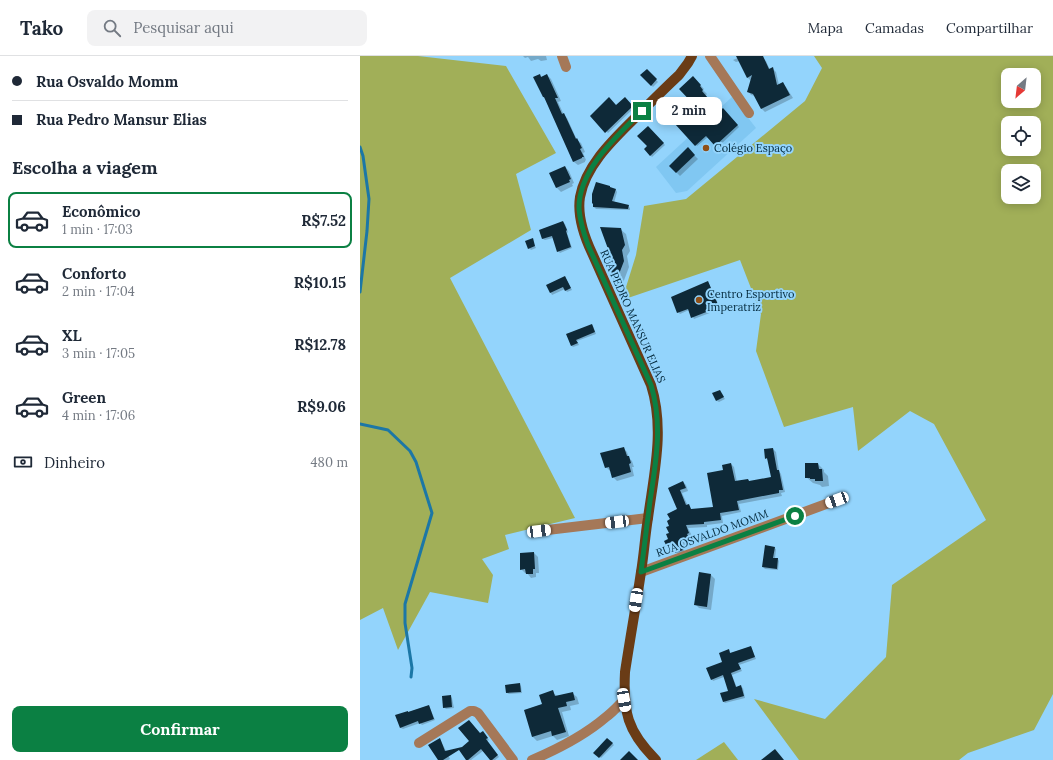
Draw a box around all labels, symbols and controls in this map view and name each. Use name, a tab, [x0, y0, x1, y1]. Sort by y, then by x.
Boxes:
search box	[87, 10, 367, 46]
text: Tako	[20, 16, 63, 40]
icon: search	[101, 17, 123, 39]
text: Pesquisar aqui	[133, 18, 234, 37]
text: Mapa	[807, 19, 843, 37]
text: Camadas	[865, 19, 924, 37]
text: Compartilhar	[946, 19, 1033, 37]
north arrow	[1001, 68, 1041, 108]
map controls	[1001, 68, 1041, 204]
text: Rua Osvaldo Momm	[36, 72, 178, 91]
callout: 2 min	[656, 97, 722, 125]
route end	[633, 102, 651, 120]
text: 2 min	[672, 102, 706, 119]
text: Rua Pedro Mansur Elias	[36, 110, 207, 129]
button: locate	[1001, 116, 1041, 156]
place label: Colégio Espaço	[714, 141, 792, 155]
marker: Colégio Espaço	[701, 143, 711, 153]
text: Escolha a viagem	[12, 156, 158, 179]
button: layers	[1001, 164, 1041, 204]
icon: car	[14, 202, 50, 238]
text: Econômico	[62, 202, 141, 221]
text: R$7.52	[301, 211, 346, 230]
text: 1 min · 17:03	[62, 221, 133, 238]
street label: RUA PEDRO MANSUR ELIAS	[597, 247, 669, 385]
icon: car	[14, 264, 50, 300]
text: Conforto	[62, 264, 126, 283]
text: R$10.15	[294, 273, 346, 292]
text: 2 min · 17:04	[62, 283, 135, 300]
place label: Centro Esportivo Imperatriz	[707, 287, 795, 314]
marker: Centro Esportivo Imperatriz	[694, 295, 704, 305]
icon: car	[14, 326, 50, 362]
text: XL	[62, 326, 82, 345]
text: R$12.78	[294, 335, 346, 354]
text: 3 min · 17:05	[62, 345, 135, 362]
icon: car	[14, 388, 50, 424]
text: Green	[62, 388, 106, 407]
text: R$9.06	[297, 397, 346, 416]
text: 4 min · 17:06	[62, 407, 135, 424]
icon: cash	[12, 451, 34, 473]
text: Dinheiro	[44, 453, 105, 472]
text: 480 m	[311, 454, 348, 471]
car	[824, 490, 850, 510]
street label: RUA OSVALDO MOMM	[654, 506, 770, 560]
route start	[786, 507, 804, 525]
car	[604, 515, 630, 529]
car	[526, 524, 552, 538]
car	[628, 587, 644, 613]
car	[616, 687, 632, 713]
button: Confirmar	[12, 706, 348, 752]

